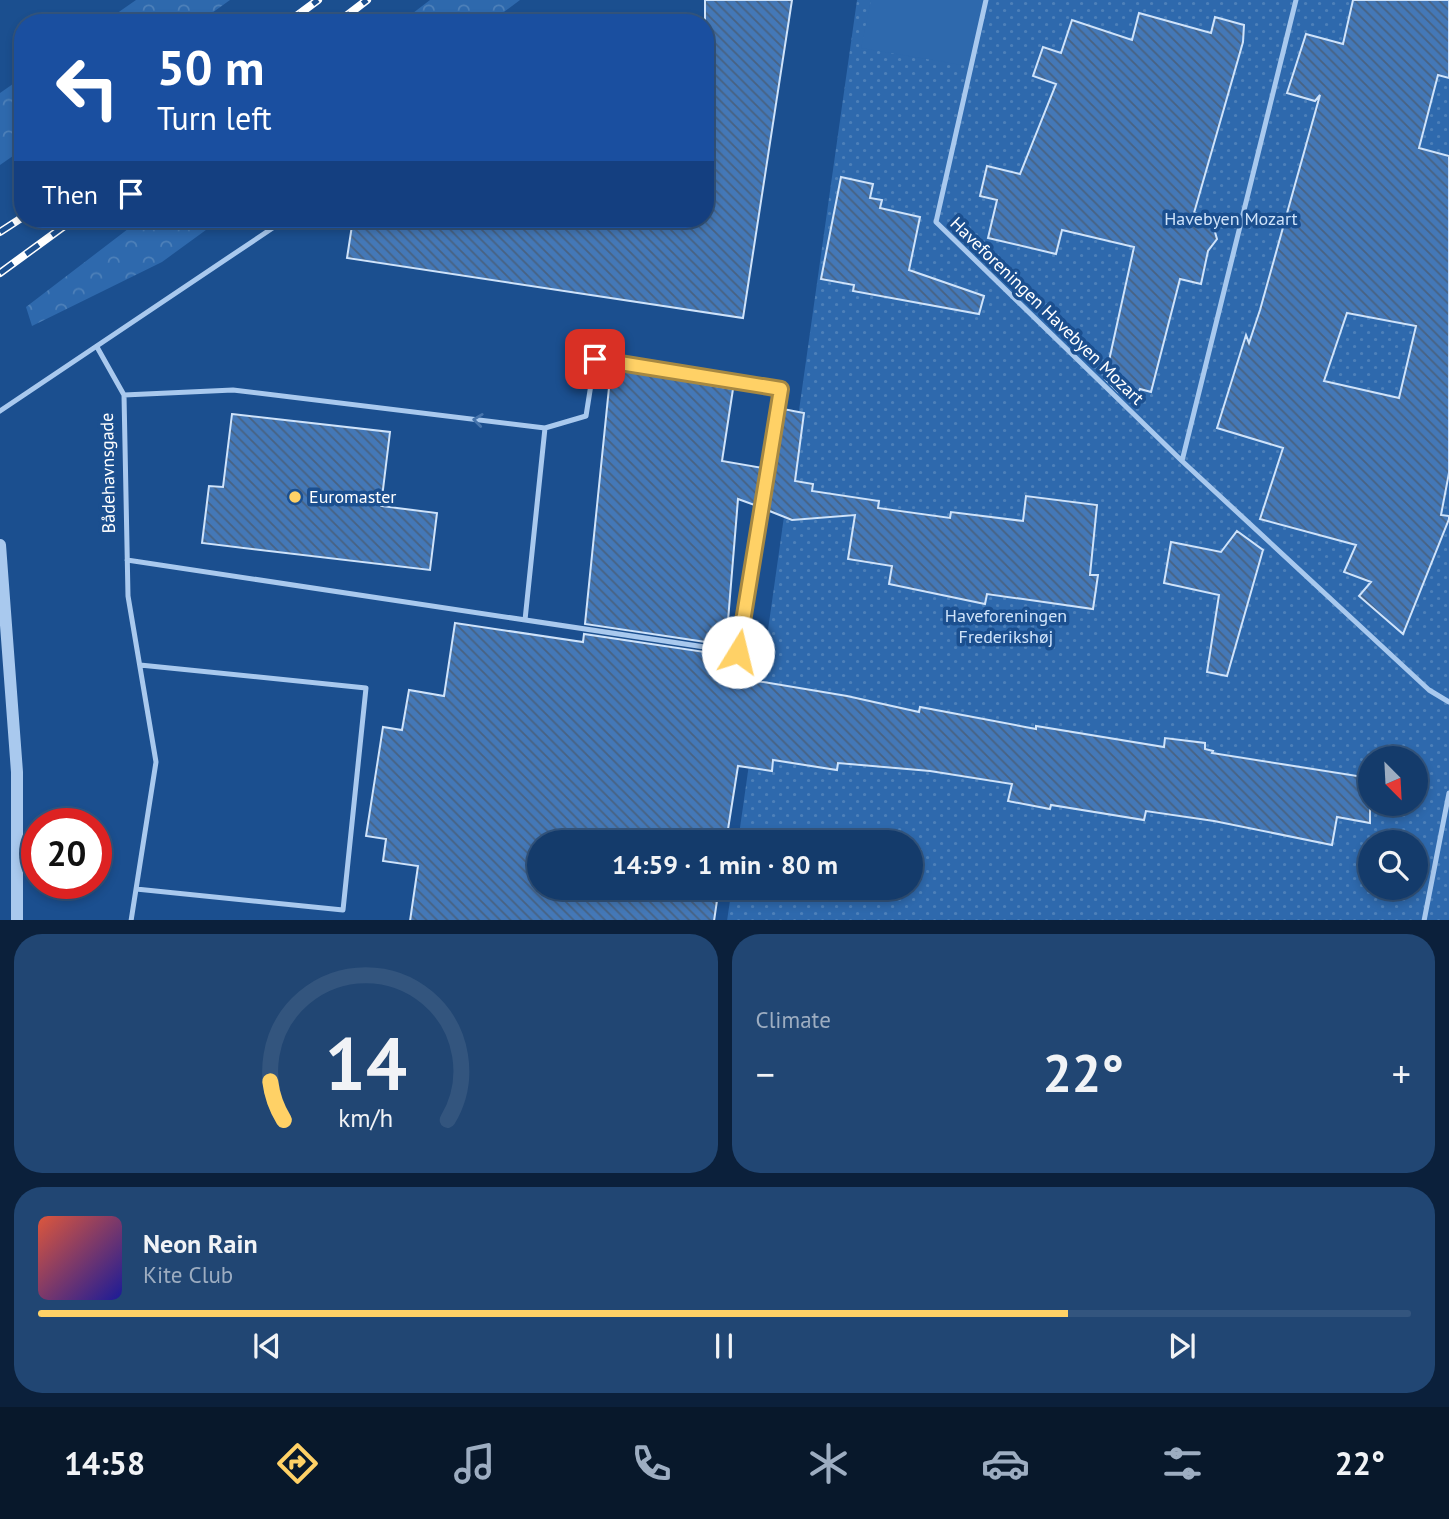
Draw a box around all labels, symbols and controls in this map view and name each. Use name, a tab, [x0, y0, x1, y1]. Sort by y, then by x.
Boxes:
text: 50 m	[157, 35, 264, 99]
icon: left	[42, 42, 133, 133]
text: Turn left	[157, 97, 272, 139]
icon: arrive	[112, 175, 150, 213]
text: Then	[42, 178, 98, 211]
park label: Havebyen Mozart	[1164, 207, 1298, 230]
street label: Haveforeningen Havebyen Mozart	[946, 212, 1149, 409]
pin	[565, 329, 625, 389]
icon: arrive	[576, 340, 614, 378]
one-way arrow	[472, 412, 483, 427]
street label: Bådehavnsgade	[95, 413, 120, 533]
place label: Euromaster	[309, 485, 396, 508]
marker: Euromaster	[287, 489, 303, 505]
park label: Haveforeningen Frederikshøj	[945, 604, 1067, 648]
position arrow	[701, 615, 775, 689]
north arrow	[1358, 746, 1428, 816]
map controls	[1358, 746, 1428, 900]
speed limit sign: 20	[21, 808, 112, 899]
button: search	[1358, 830, 1428, 900]
text: 14:59 · 1 min · 80 m	[612, 848, 838, 881]
text: Climate	[756, 1005, 831, 1034]
text: 14	[324, 1016, 407, 1110]
text: 22°	[1042, 1039, 1124, 1106]
text: −	[756, 1049, 775, 1098]
text: +	[1392, 1049, 1411, 1098]
text: km/h	[338, 1101, 393, 1133]
text: Neon Rain	[143, 1227, 258, 1260]
text: Kite Club	[143, 1260, 233, 1289]
icon: previous	[248, 1327, 286, 1365]
icon: pause	[705, 1327, 743, 1365]
icon: next	[1163, 1327, 1201, 1365]
icon: directions	[273, 1439, 322, 1488]
icon: music	[450, 1439, 499, 1488]
icon: phone	[627, 1439, 676, 1488]
icon: climate	[804, 1439, 853, 1488]
icon: car	[981, 1439, 1030, 1488]
icon: filters	[1158, 1439, 1207, 1488]
text: 14:58	[64, 1442, 145, 1484]
text: 22°	[1335, 1442, 1385, 1484]

